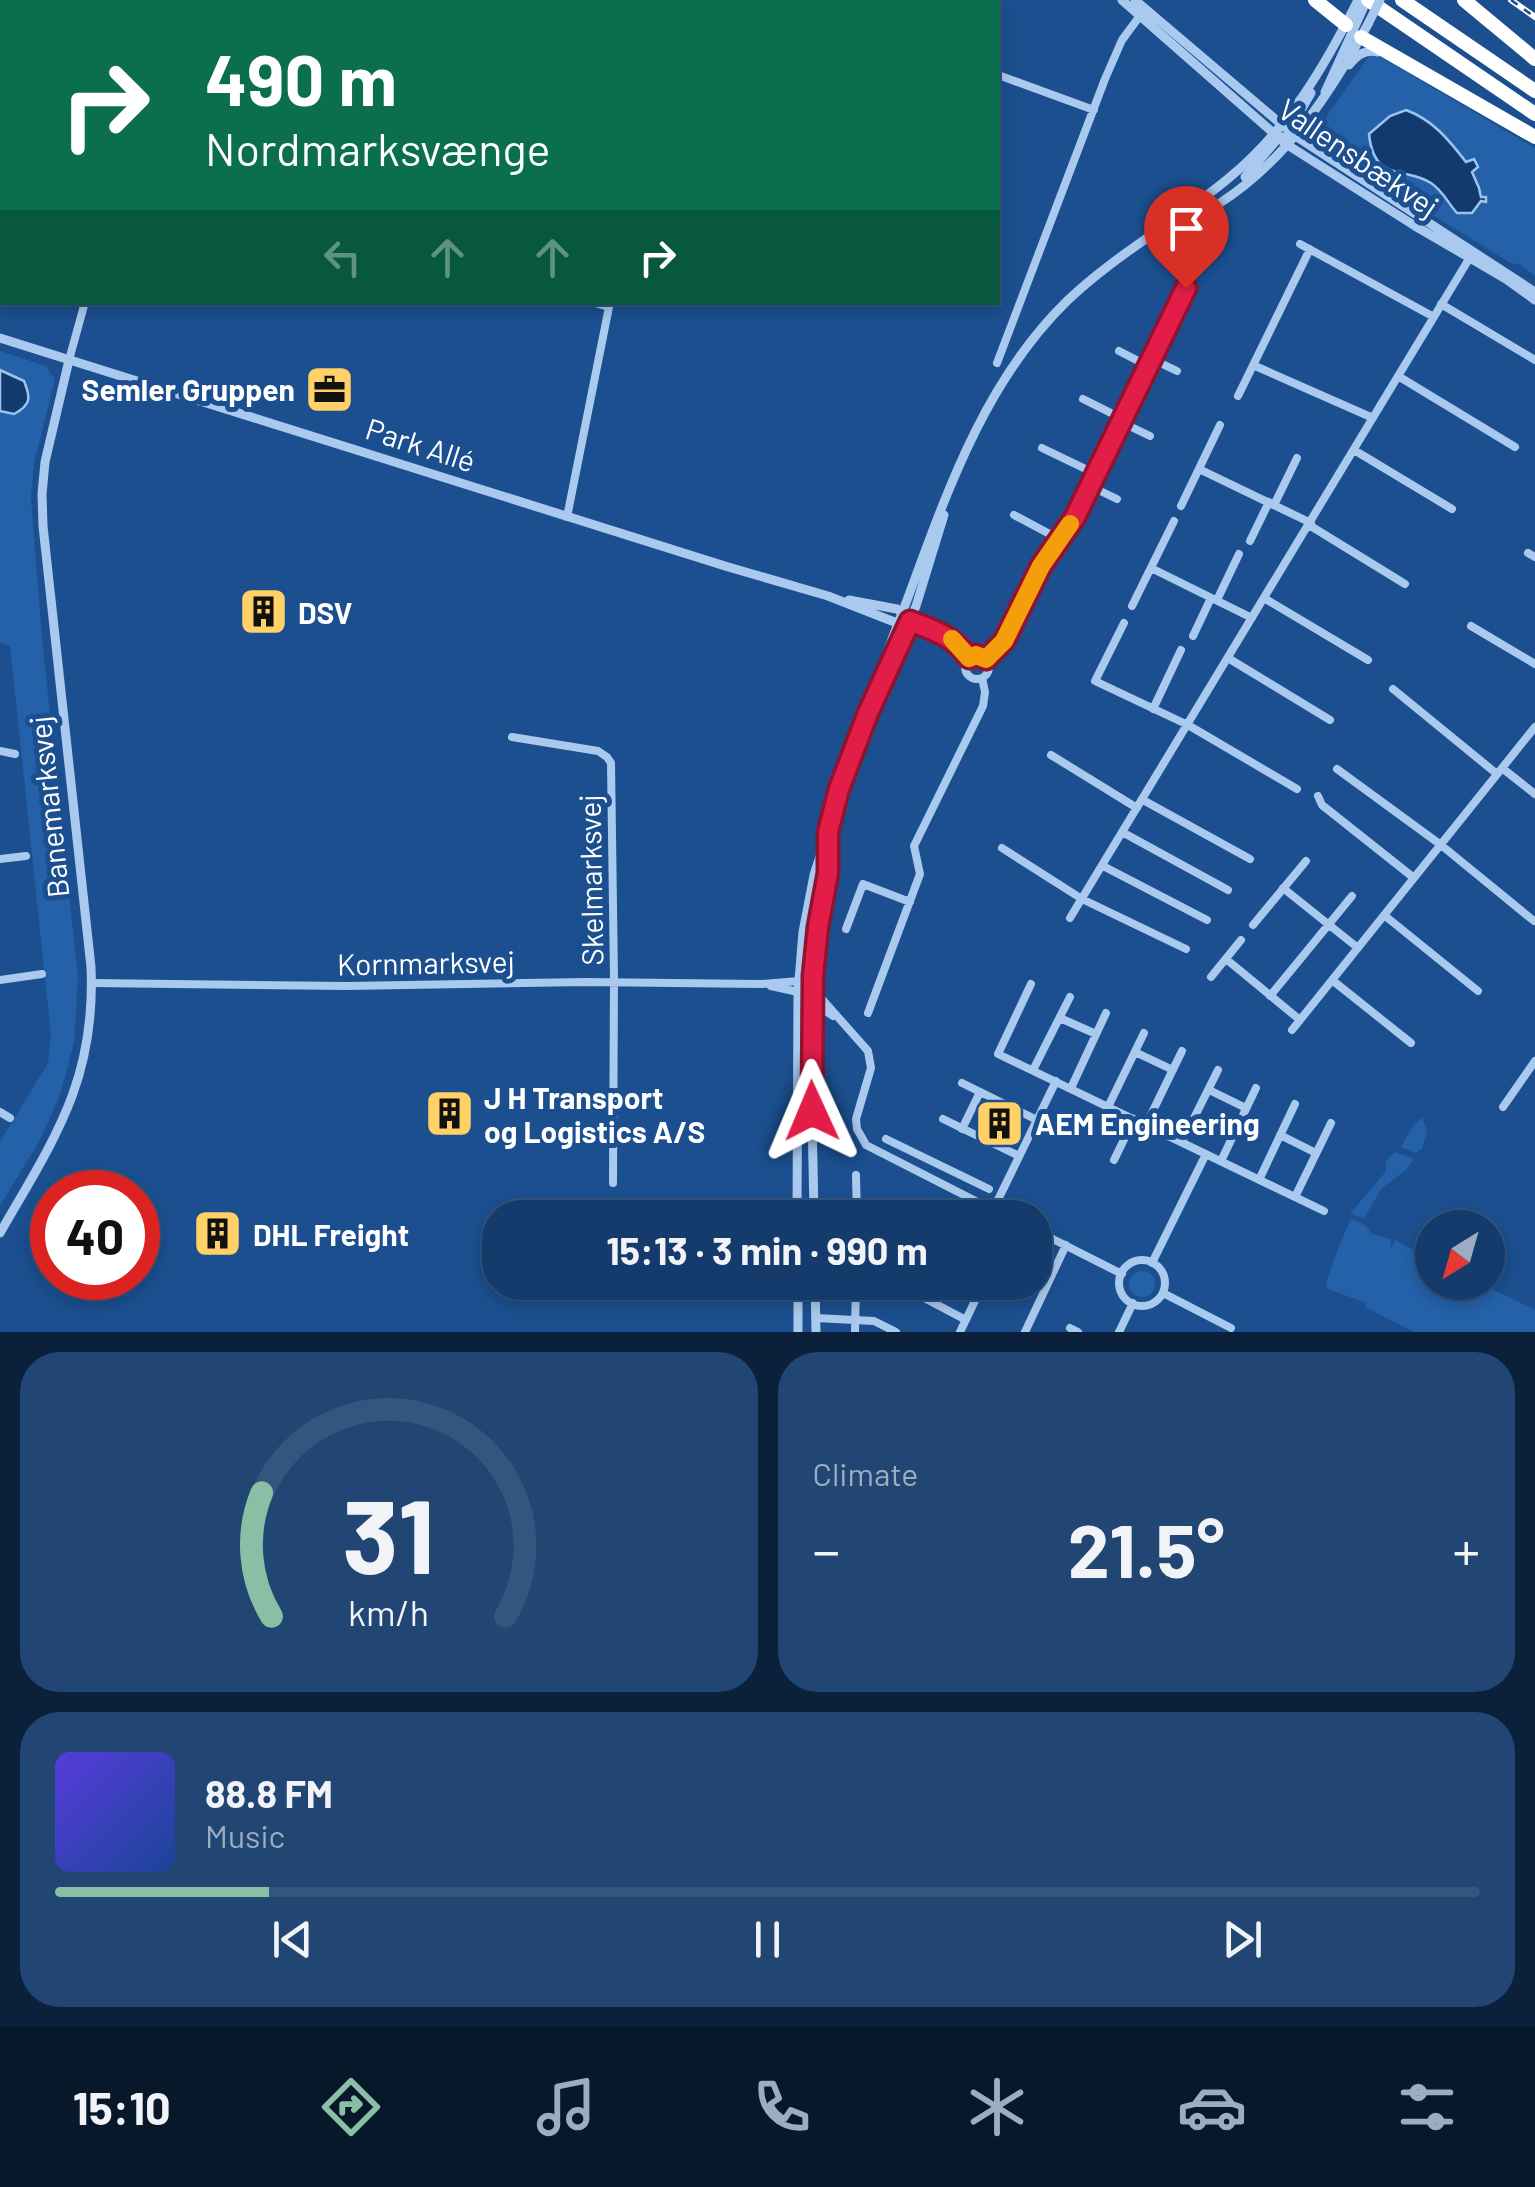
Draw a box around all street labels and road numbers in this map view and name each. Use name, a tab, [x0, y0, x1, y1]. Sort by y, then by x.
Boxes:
street label: Vallensbækvej	[1272, 90, 1446, 224]
street label: Park Allé	[362, 409, 480, 479]
street label: Banemarksvej	[21, 714, 75, 900]
street label: Skelmarksvej	[571, 794, 609, 966]
street label: Kornmarksvej	[337, 942, 515, 982]

